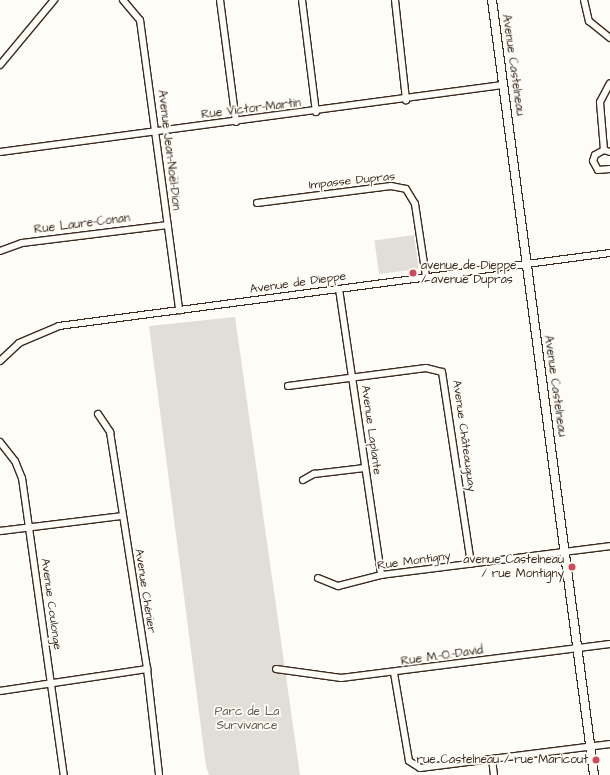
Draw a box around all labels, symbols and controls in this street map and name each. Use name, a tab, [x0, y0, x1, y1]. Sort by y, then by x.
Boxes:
street label: Avenue Castelneau	[499, 13, 527, 117]
street label: Avenue Jean-Noël-Dion	[154, 89, 184, 211]
street label: Rue Victor-Martin	[200, 96, 302, 122]
street label: Impasse Dupras	[308, 169, 396, 193]
street label: Rue Laure-Conan	[33, 211, 131, 237]
place label: avenue de Dieppe / avenue Dupras	[421, 259, 517, 287]
marker: avenue de Dieppe / avenue Dupras	[408, 268, 418, 278]
street label: Avenue de Dieppe	[249, 269, 347, 297]
street label: Avenue Castelneau	[541, 334, 569, 438]
street label: Avenue Châteauguay	[449, 379, 479, 493]
street label: Avenue Laplante	[358, 384, 384, 476]
street label: Avenue Chénier	[131, 548, 159, 634]
street label: Rue Montigny	[376, 549, 452, 573]
place label: avenue Castelneau / rue Montigny	[463, 553, 564, 581]
street label: Avenue Coulonge	[37, 557, 65, 651]
marker: avenue Castelneau / rue Montigny	[567, 562, 577, 572]
street label: Rue M.-O.-David	[400, 643, 484, 669]
park label: Parc de La Survivance	[215, 705, 279, 733]
place label: rue Castelneau / rue Maricout	[417, 753, 588, 767]
marker: rue Castelneau / rue Maricout	[591, 755, 601, 765]

